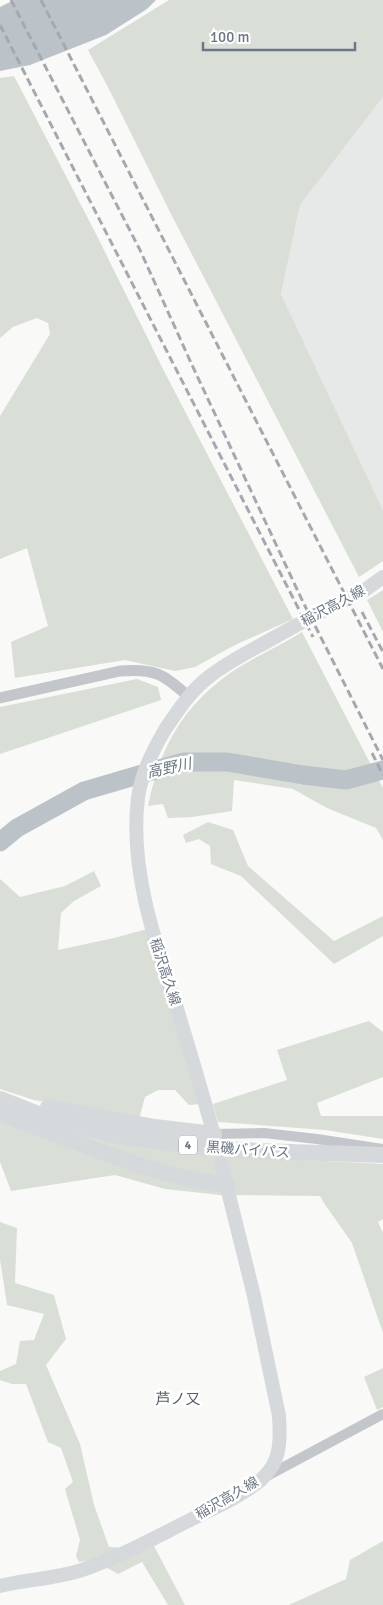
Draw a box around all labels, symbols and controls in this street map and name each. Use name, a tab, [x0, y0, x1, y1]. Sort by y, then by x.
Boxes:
scale bar	[203, 20, 356, 52]
text: 100 m	[210, 28, 250, 46]
street label: 稲沢高久線	[298, 582, 368, 630]
water label: 高野川	[145, 754, 195, 781]
street label: 稲沢高久線	[146, 936, 184, 1008]
road number: 4	[179, 1136, 197, 1154]
street label: 黒磯バイパス	[206, 1139, 290, 1161]
district label: 芦ノ又	[155, 1390, 201, 1408]
street label: 稲沢高久線	[192, 1473, 262, 1523]

